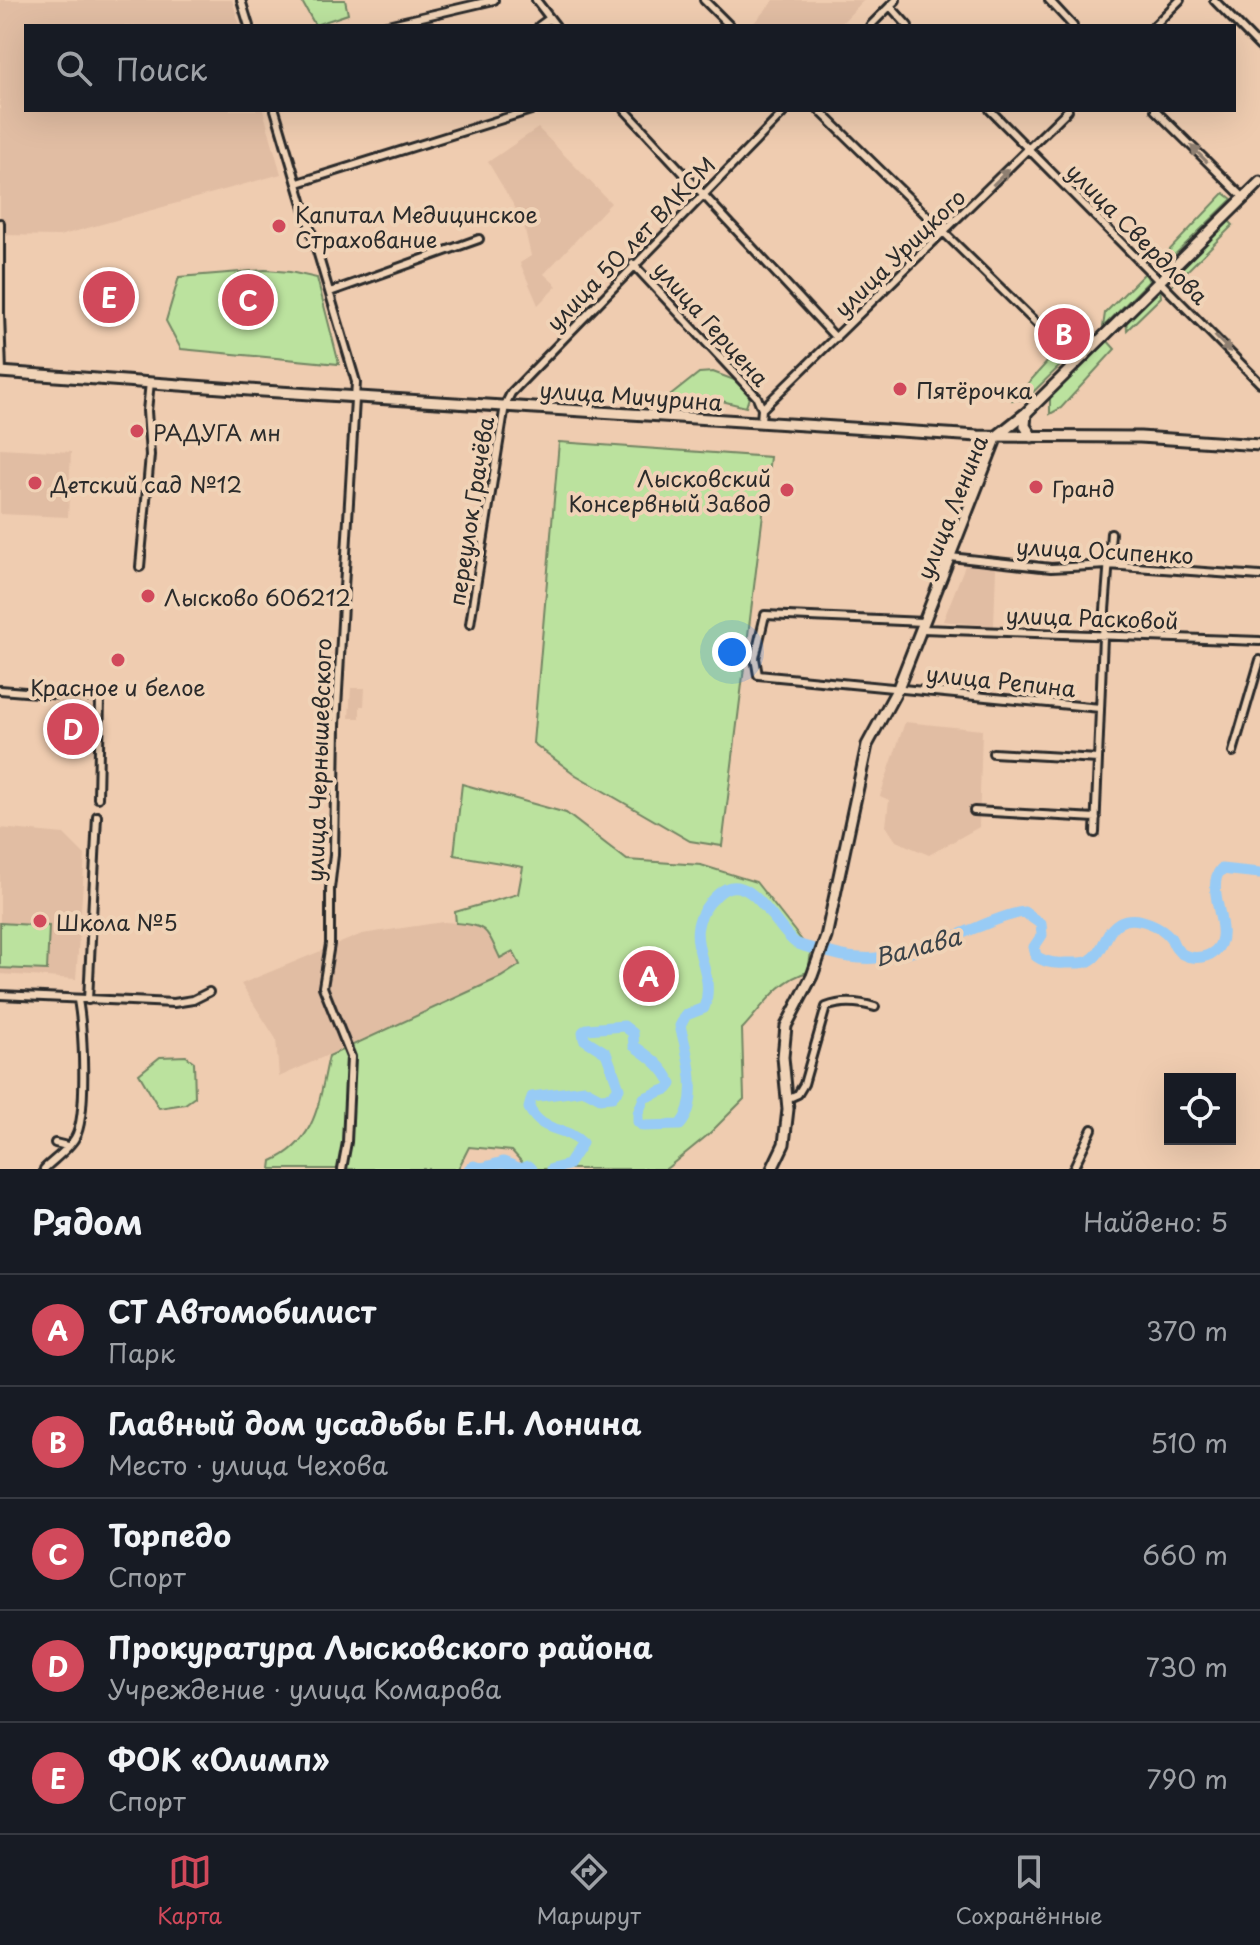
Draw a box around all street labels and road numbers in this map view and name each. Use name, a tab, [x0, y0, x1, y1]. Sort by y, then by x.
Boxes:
street label: улица 50 лет ВЛКСМ	[538, 148, 722, 338]
street label: улица Свердлова	[1060, 155, 1217, 312]
street label: улица Урицкого	[826, 180, 972, 324]
street label: улица Герцена	[647, 253, 778, 393]
street label: улица Мичурина	[538, 372, 724, 418]
street label: переулок Грачёва	[439, 414, 501, 608]
street label: улица Ленина	[907, 430, 995, 584]
street label: улица Осипенко	[1015, 529, 1195, 571]
street label: улица Расковой	[1005, 597, 1179, 637]
street label: улица Чернышевского	[297, 637, 339, 883]
street label: улица Репина	[925, 656, 1078, 704]

